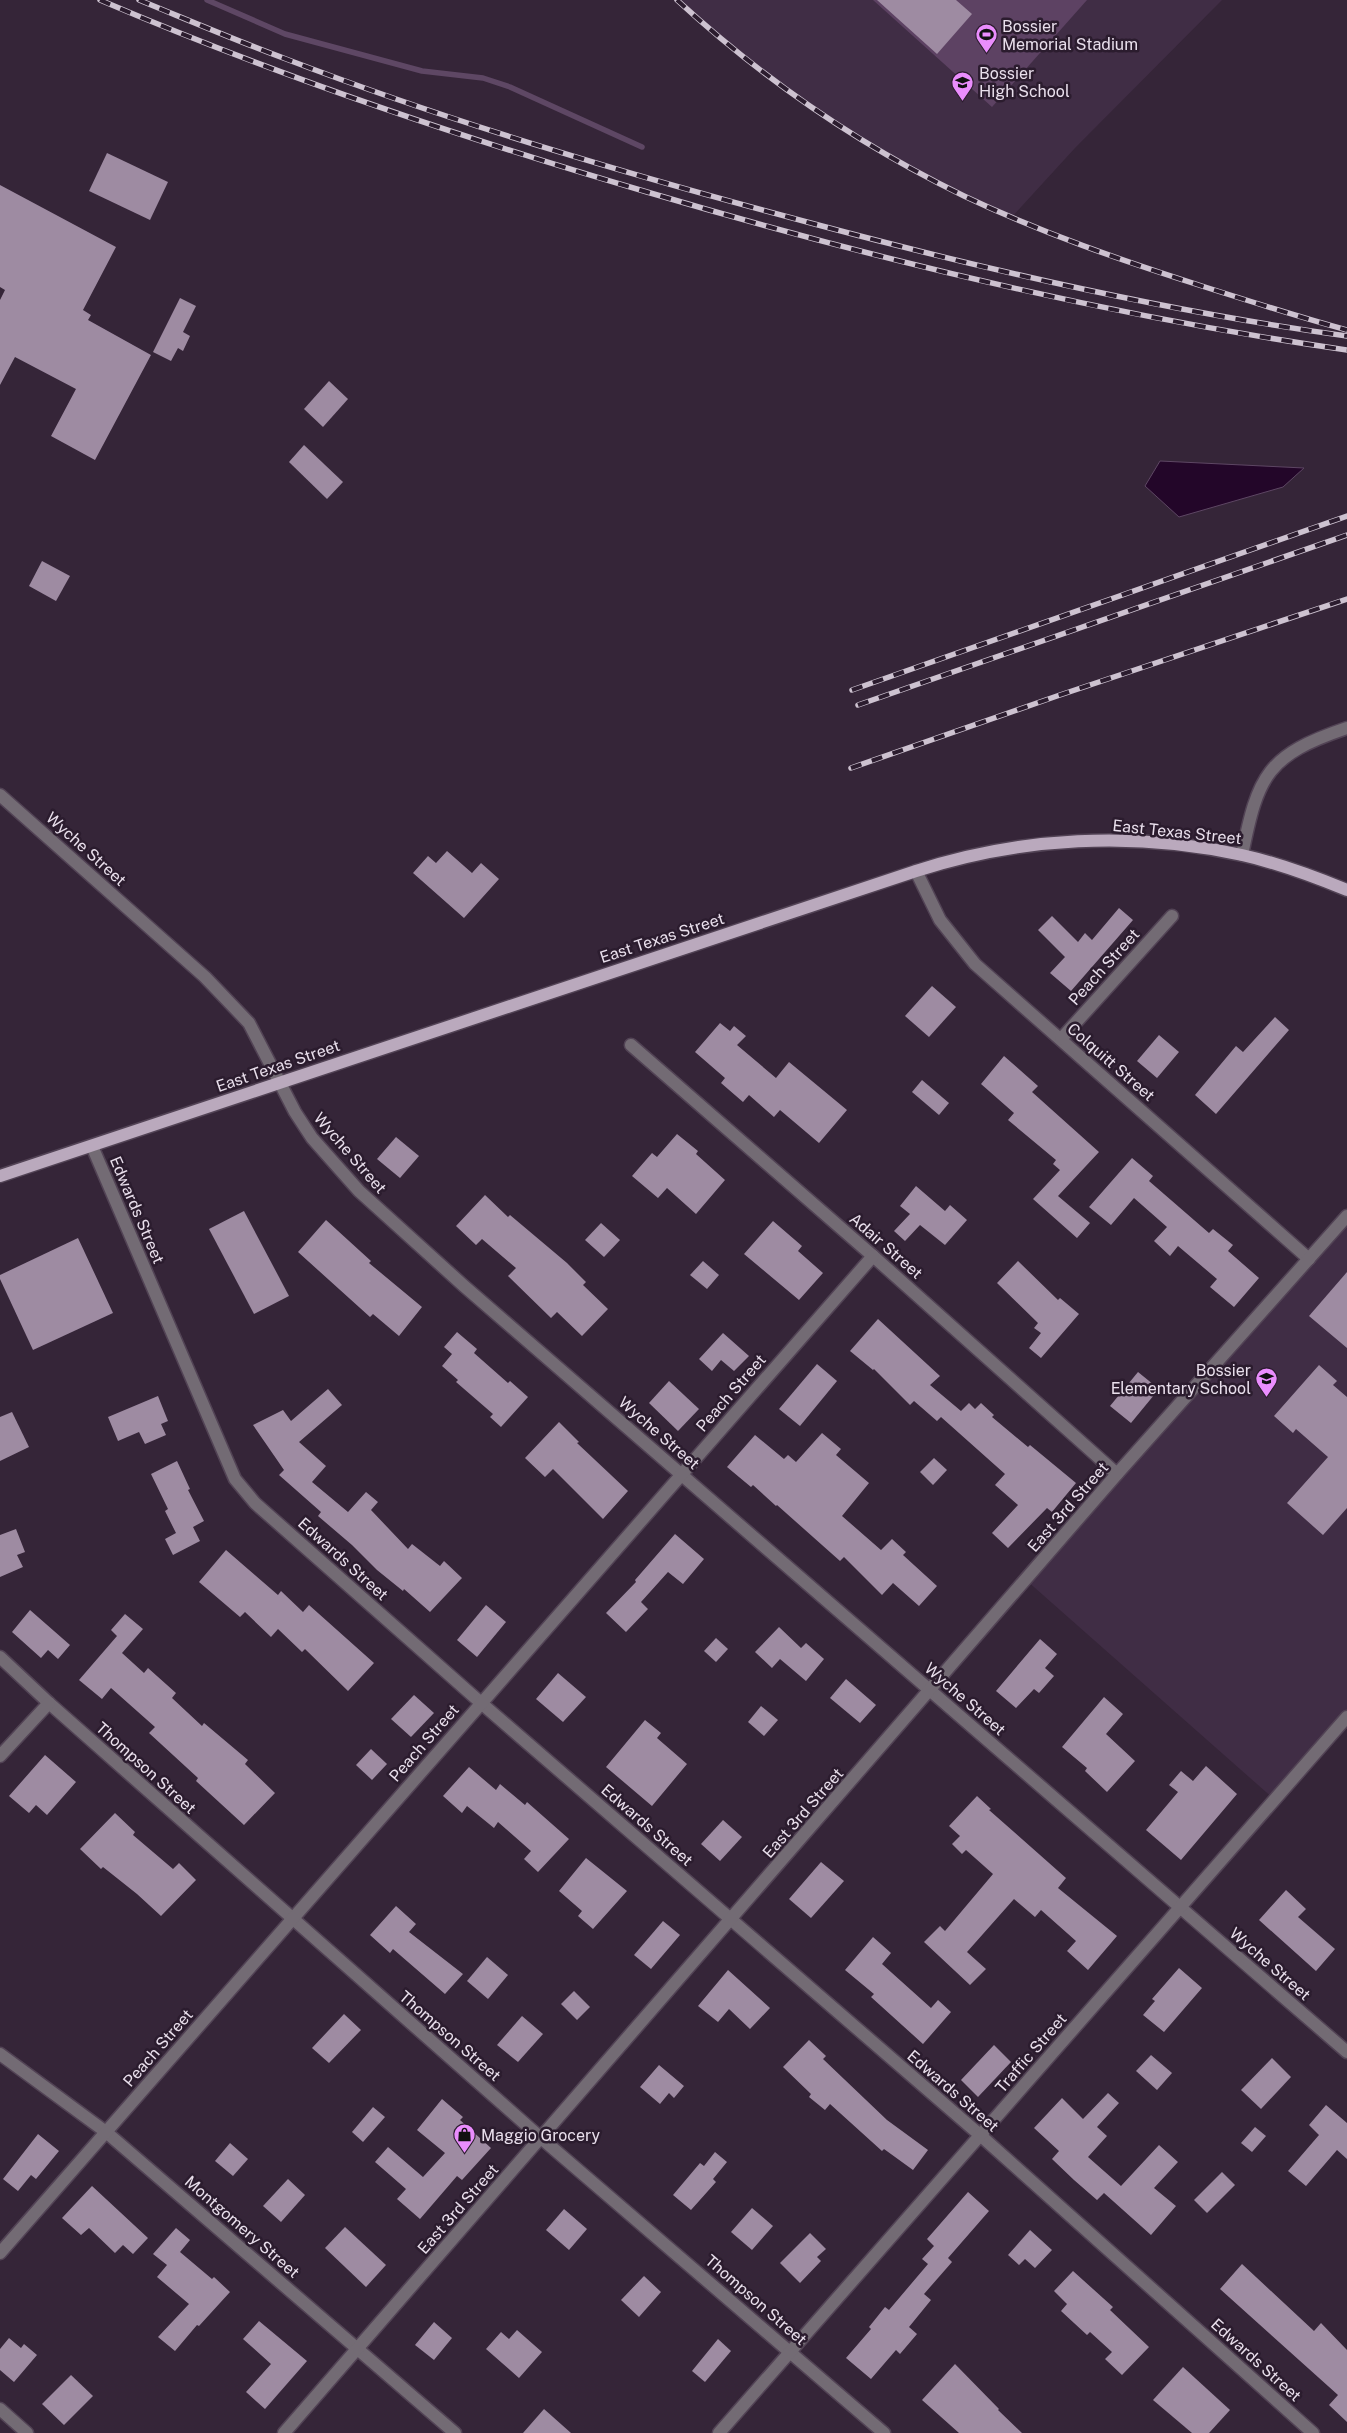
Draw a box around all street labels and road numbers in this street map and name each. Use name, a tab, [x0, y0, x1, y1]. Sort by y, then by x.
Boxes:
street label: Wyche Street	[42, 808, 130, 890]
street label: East Texas Street	[1112, 816, 1242, 848]
street label: East Texas Street	[597, 909, 727, 967]
street label: Peach Street	[1065, 925, 1143, 1009]
street label: Colquitt Street	[1063, 1019, 1159, 1105]
street label: East Texas Street	[214, 1036, 342, 1096]
street label: Wyche Street	[310, 1109, 390, 1197]
street label: Edwards Street	[106, 1153, 168, 1267]
street label: Adair Street	[846, 1209, 926, 1283]
street label: Peach Street	[692, 1350, 770, 1436]
street label: Wyche Street	[615, 1393, 703, 1473]
street label: East 3rd Street	[1024, 1458, 1112, 1556]
street label: Edwards Street	[294, 1514, 392, 1604]
street label: Wyche Street	[921, 1659, 1009, 1739]
street label: Peach Street	[385, 1700, 463, 1786]
street label: Thompson Street	[92, 1718, 200, 1818]
street label: East 3rd Street	[759, 1764, 847, 1862]
street label: Edwards Street	[597, 1780, 697, 1870]
street label: Wyche Street	[1226, 1924, 1314, 2004]
street label: Thompson Street	[395, 1987, 505, 2085]
street label: Peach Street	[119, 2005, 197, 2091]
street label: Traffic Street	[991, 2009, 1071, 2097]
street label: Edwards Street	[903, 2046, 1003, 2136]
street label: East 3rd Street	[414, 2160, 502, 2258]
street label: Montgomery Street	[181, 2172, 303, 2282]
street label: Thompson Street	[701, 2251, 811, 2349]
street label: Edwards Street	[1207, 2315, 1305, 2405]

